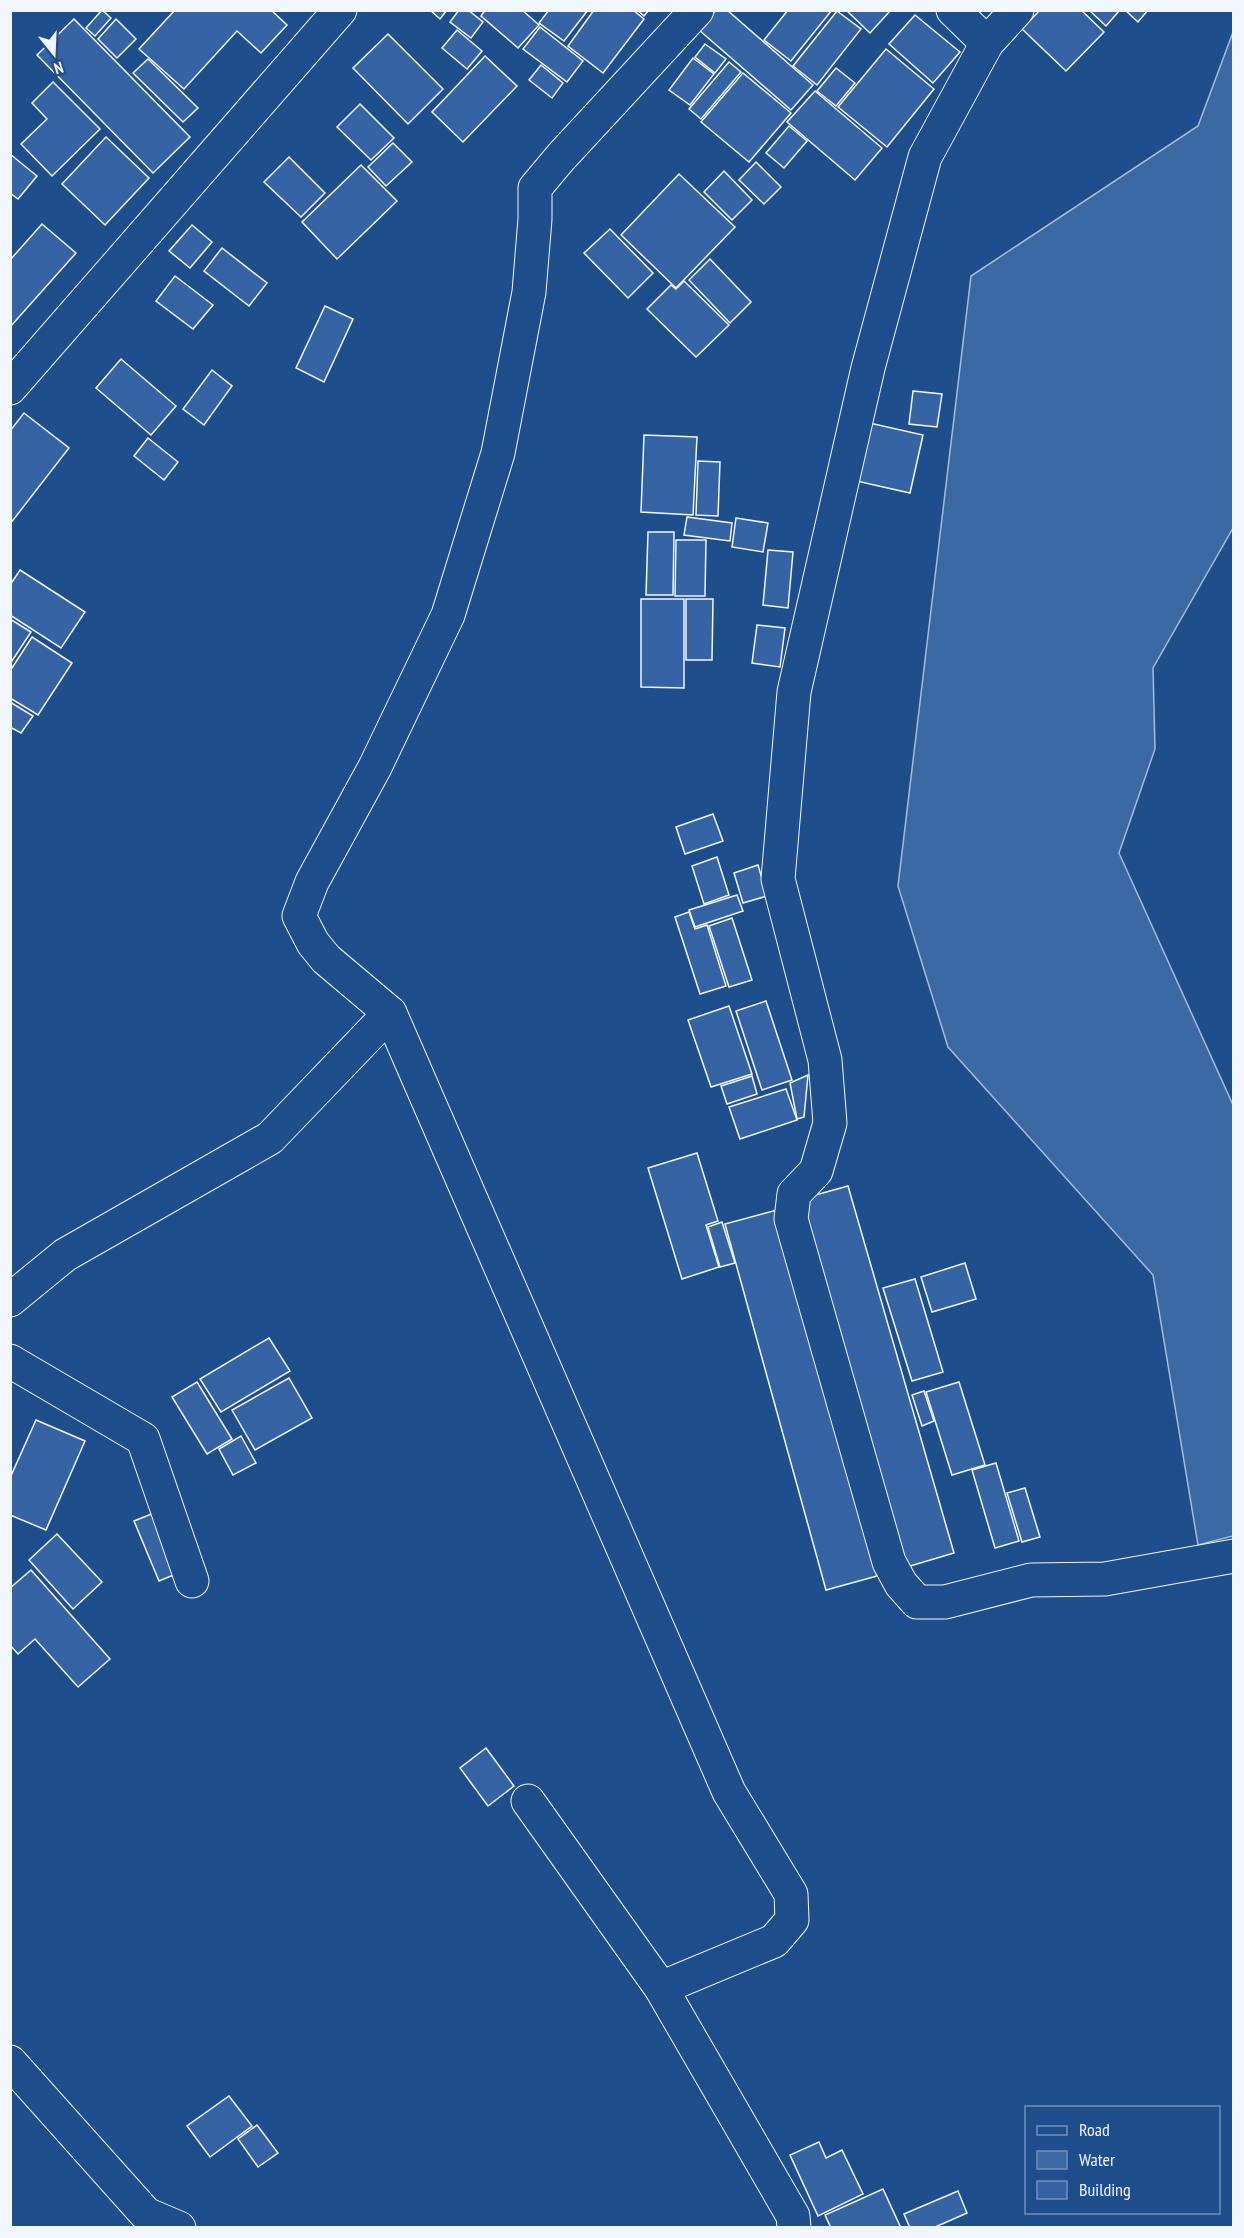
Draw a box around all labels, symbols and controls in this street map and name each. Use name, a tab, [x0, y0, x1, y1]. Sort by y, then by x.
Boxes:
north arrow	[24, 24, 84, 84]
text: N	[51, 57, 66, 79]
legend	[1025, 2106, 1220, 2214]
text: Road	[1079, 2118, 1110, 2141]
text: Water	[1079, 2148, 1115, 2171]
text: Building	[1079, 2178, 1131, 2201]

